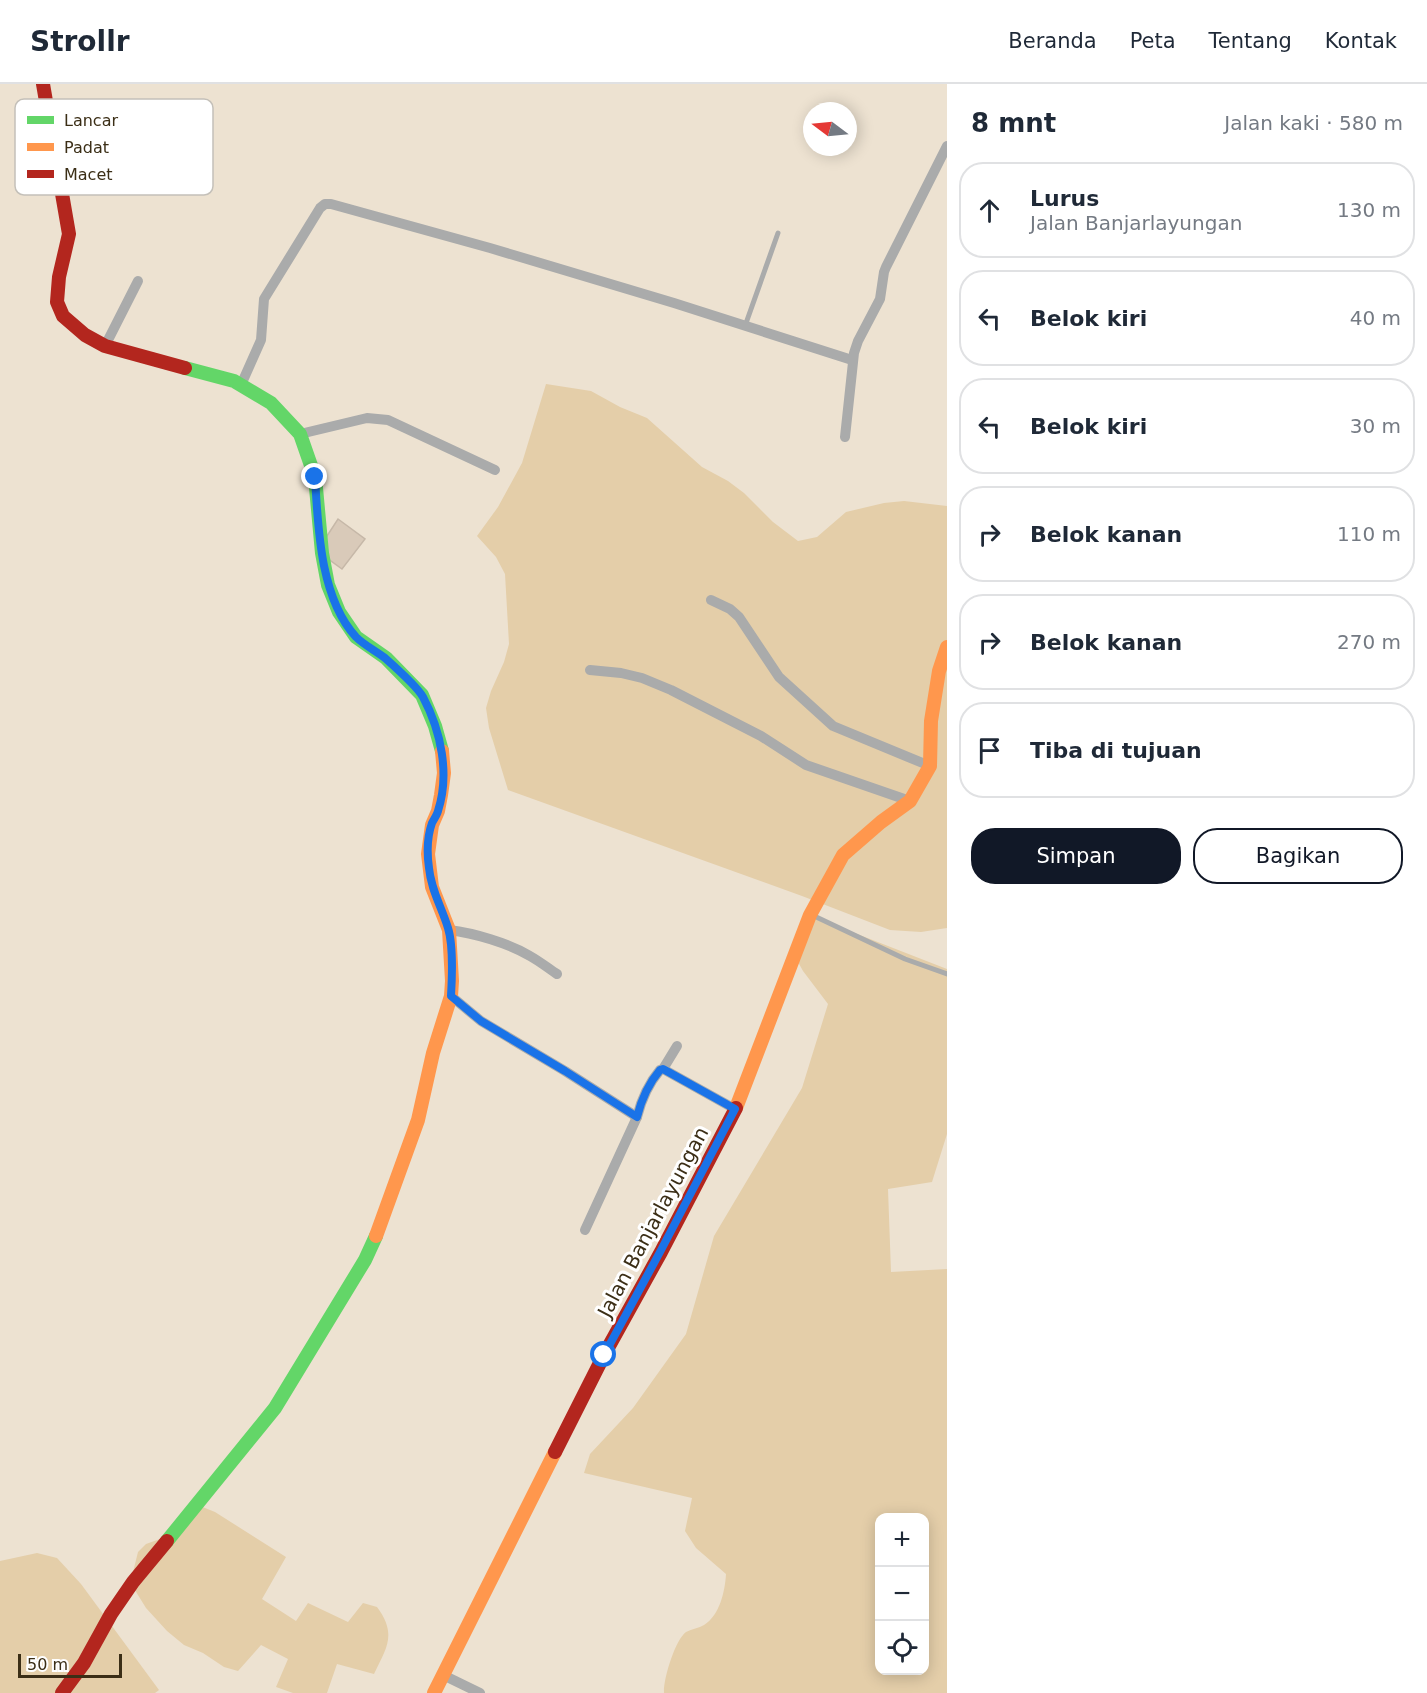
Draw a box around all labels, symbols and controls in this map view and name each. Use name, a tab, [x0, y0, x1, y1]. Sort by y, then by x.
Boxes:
text: Strollr	[30, 25, 130, 58]
text: Beranda	[1008, 29, 1097, 53]
text: Peta	[1130, 29, 1176, 53]
text: Tentang	[1209, 29, 1292, 53]
text: Kontak	[1325, 29, 1397, 53]
legend	[15, 99, 213, 195]
north arrow	[803, 102, 857, 156]
text: 8 mnt	[971, 108, 1056, 138]
text: Lancar	[64, 111, 118, 130]
text: Jalan kaki · 580 m	[1224, 111, 1403, 135]
text: Padat	[64, 138, 109, 157]
text: Macet	[64, 165, 113, 184]
text: Lurus	[1030, 186, 1099, 211]
icon: ahead	[973, 194, 1006, 227]
text: 130 m	[1337, 198, 1401, 222]
text: Jalan Banjarlayungan	[1030, 211, 1242, 235]
icon: left	[973, 302, 1006, 335]
text: Belok kiri	[1030, 306, 1147, 331]
text: 40 m	[1350, 306, 1401, 330]
icon: left	[973, 410, 1006, 443]
text: Belok kiri	[1030, 414, 1147, 439]
text: 30 m	[1350, 414, 1401, 438]
route end	[301, 463, 327, 489]
icon: right	[973, 518, 1006, 551]
text: Belok kanan	[1030, 522, 1182, 547]
text: 110 m	[1337, 522, 1401, 546]
icon: right	[973, 626, 1006, 659]
text: Belok kanan	[1030, 630, 1182, 655]
text: 270 m	[1337, 630, 1401, 654]
icon: arrive	[973, 734, 1006, 767]
text: Tiba di tujuan	[1030, 738, 1202, 763]
button: Simpan	[971, 828, 1181, 884]
button: Bagikan	[1193, 828, 1403, 884]
street label: Jalan Banjarlayungan	[592, 1123, 713, 1323]
route start	[590, 1341, 616, 1367]
map controls	[875, 1513, 929, 1675]
button: +	[875, 1513, 929, 1567]
button: −	[875, 1567, 929, 1621]
button: locate	[875, 1621, 929, 1675]
scale bar	[18, 1651, 122, 1678]
text: 50 m	[27, 1655, 68, 1674]

